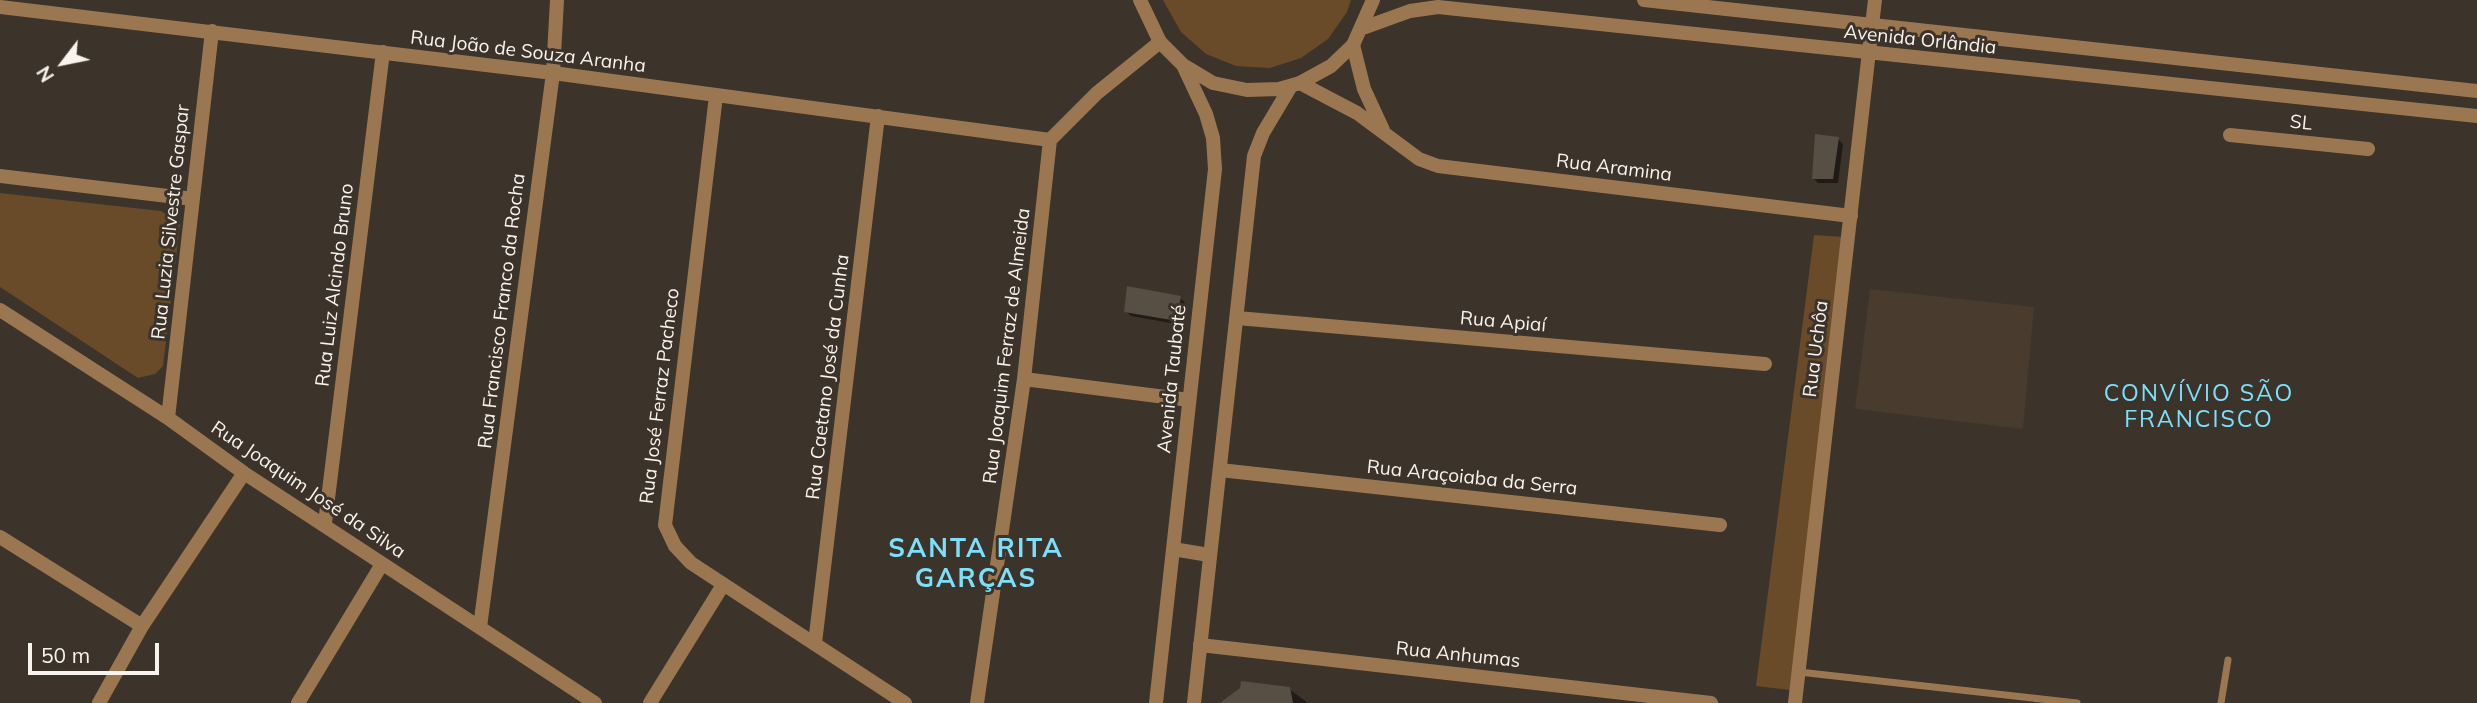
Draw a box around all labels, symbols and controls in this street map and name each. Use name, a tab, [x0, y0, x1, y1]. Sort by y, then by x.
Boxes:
street label: Avenida Orlândia	[1843, 21, 1997, 59]
street label: Rua João de Souza Aranha	[409, 26, 647, 78]
north arrow	[28, 28, 98, 98]
text: N	[31, 62, 59, 87]
street label: Rua Luzia Silvestre Gaspar	[147, 103, 195, 341]
street label: SL	[2289, 111, 2313, 135]
street label: Rua Aramina	[1555, 150, 1673, 186]
street label: Rua Francisco Franco da Rocha	[474, 172, 530, 450]
street label: Rua Luiz Alcindo Bruno	[311, 182, 359, 388]
street label: Rua Joaquim Ferraz de Almeida	[979, 207, 1035, 485]
street label: Rua Caetano José da Cunha	[802, 253, 854, 501]
street label: Rua José Ferraz Pacheco	[635, 287, 685, 505]
street label: Rua Uchôa	[1799, 299, 1833, 399]
street label: Avenida Taubaté	[1153, 304, 1191, 454]
street label: Rua Apiaí	[1459, 307, 1547, 337]
district label: CONVÍVIO SÃO FRANCISCO	[2105, 380, 2293, 434]
street label: Rua Joaquim José da Silva	[207, 416, 409, 564]
street label: Rua Araçoiaba da Serra	[1366, 456, 1578, 500]
district label: SANTA RITA GARÇAS	[889, 533, 1063, 594]
scale bar	[32, 630, 163, 674]
street label: Rua Anhumas	[1395, 637, 1521, 673]
text: 50 m	[41, 642, 90, 668]

